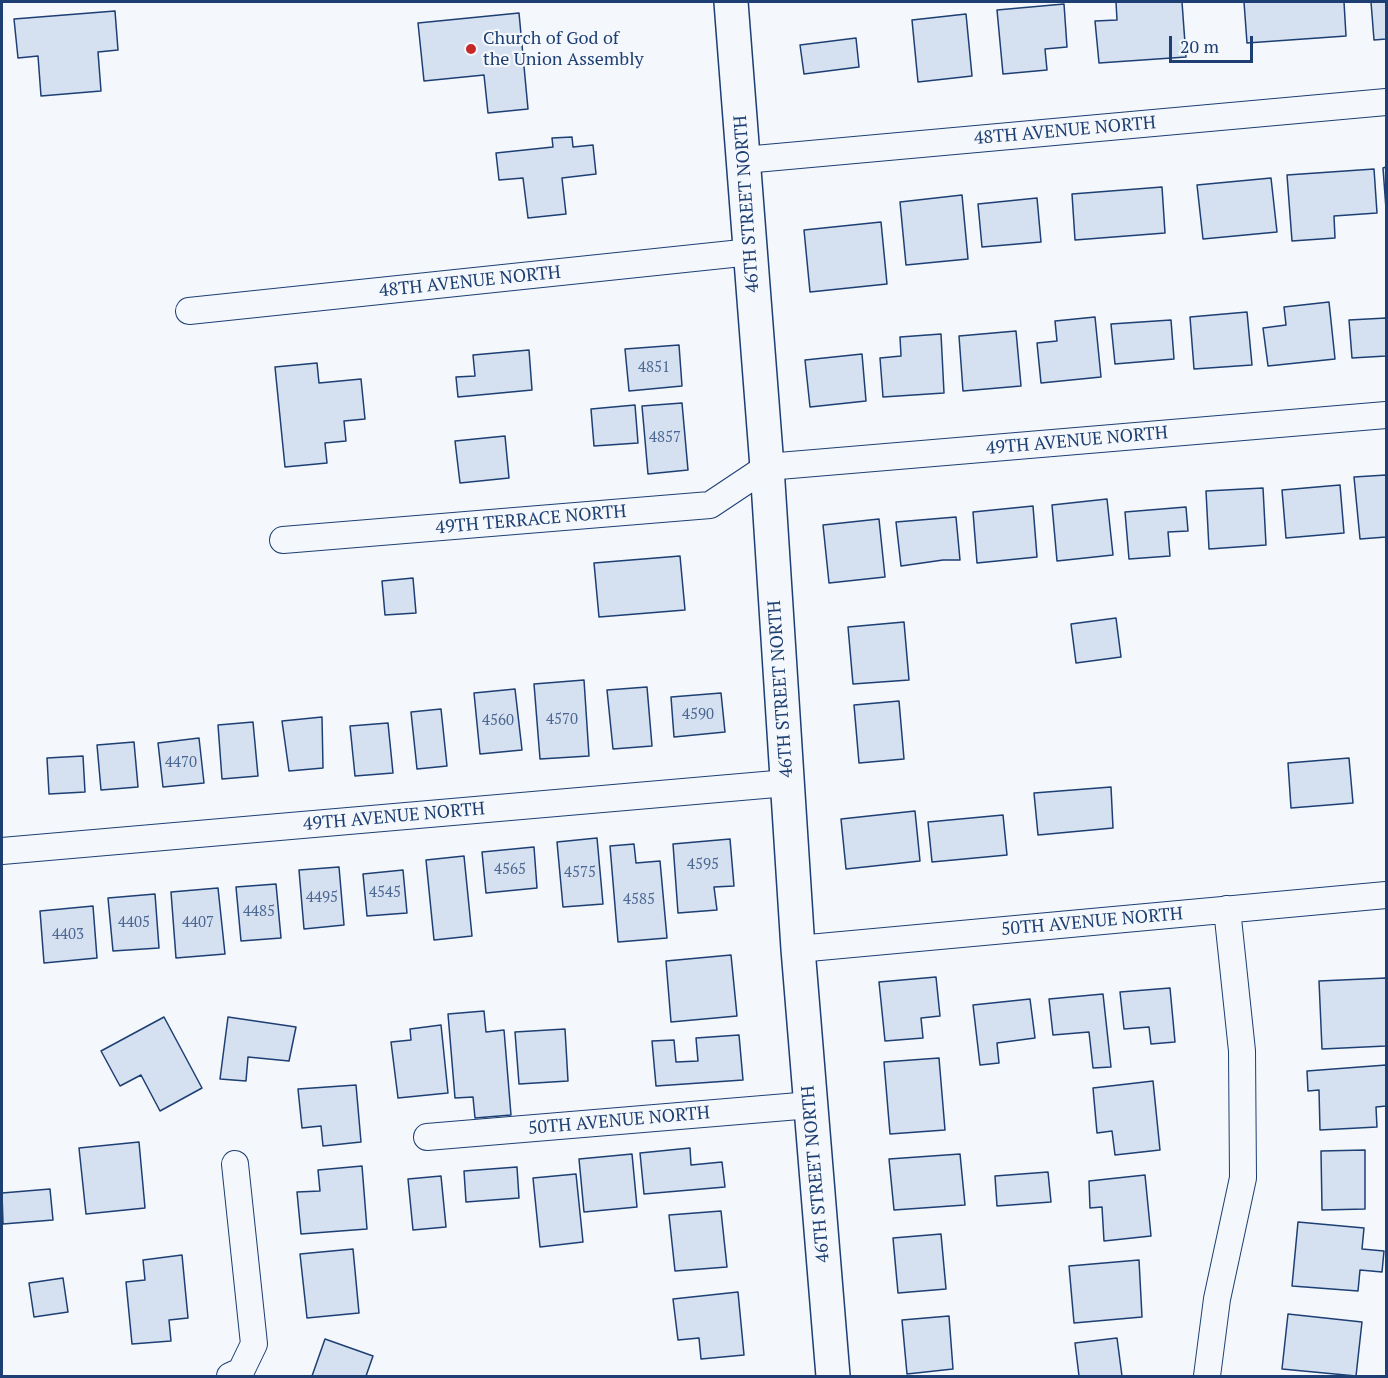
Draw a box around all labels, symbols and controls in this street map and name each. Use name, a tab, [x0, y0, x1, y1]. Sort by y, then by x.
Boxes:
scale bar	[1172, 24, 1256, 62]
place label: Church of God of the Union Assembly	[483, 28, 644, 70]
text: 20 m	[1180, 34, 1219, 58]
marker: Church of God of the Union Assembly	[464, 42, 478, 56]
street label: 48TH AVENUE NORTH	[973, 112, 1157, 150]
street label: 46TH STREET NORTH	[730, 115, 764, 293]
street label: 48TH AVENUE NORTH	[378, 262, 562, 302]
house number: 4851	[638, 359, 670, 377]
street label: 49TH AVENUE NORTH	[985, 422, 1169, 460]
house number: 4857	[649, 429, 681, 447]
street label: 49TH TERRACE NORTH	[435, 501, 627, 539]
street label: 46TH STREET NORTH	[764, 600, 798, 778]
house number: 4590	[682, 706, 714, 724]
house number: 4570	[546, 711, 578, 729]
house number: 4560	[482, 712, 514, 730]
house number: 4470	[165, 754, 197, 772]
street label: 49TH AVENUE NORTH	[302, 798, 486, 836]
house number: 4595	[687, 856, 719, 874]
house number: 4565	[494, 861, 526, 879]
house number: 4575	[564, 864, 596, 882]
house number: 4545	[369, 884, 401, 902]
house number: 4495	[306, 889, 338, 907]
house number: 4585	[623, 891, 655, 909]
house number: 4485	[243, 903, 275, 921]
street label: 50TH AVENUE NORTH	[1000, 903, 1184, 941]
house number: 4405	[118, 914, 150, 932]
house number: 4407	[182, 914, 214, 932]
house number: 4403	[52, 926, 84, 944]
street label: 46TH STREET NORTH	[797, 1084, 835, 1264]
street label: 50TH AVENUE NORTH	[527, 1102, 711, 1140]

